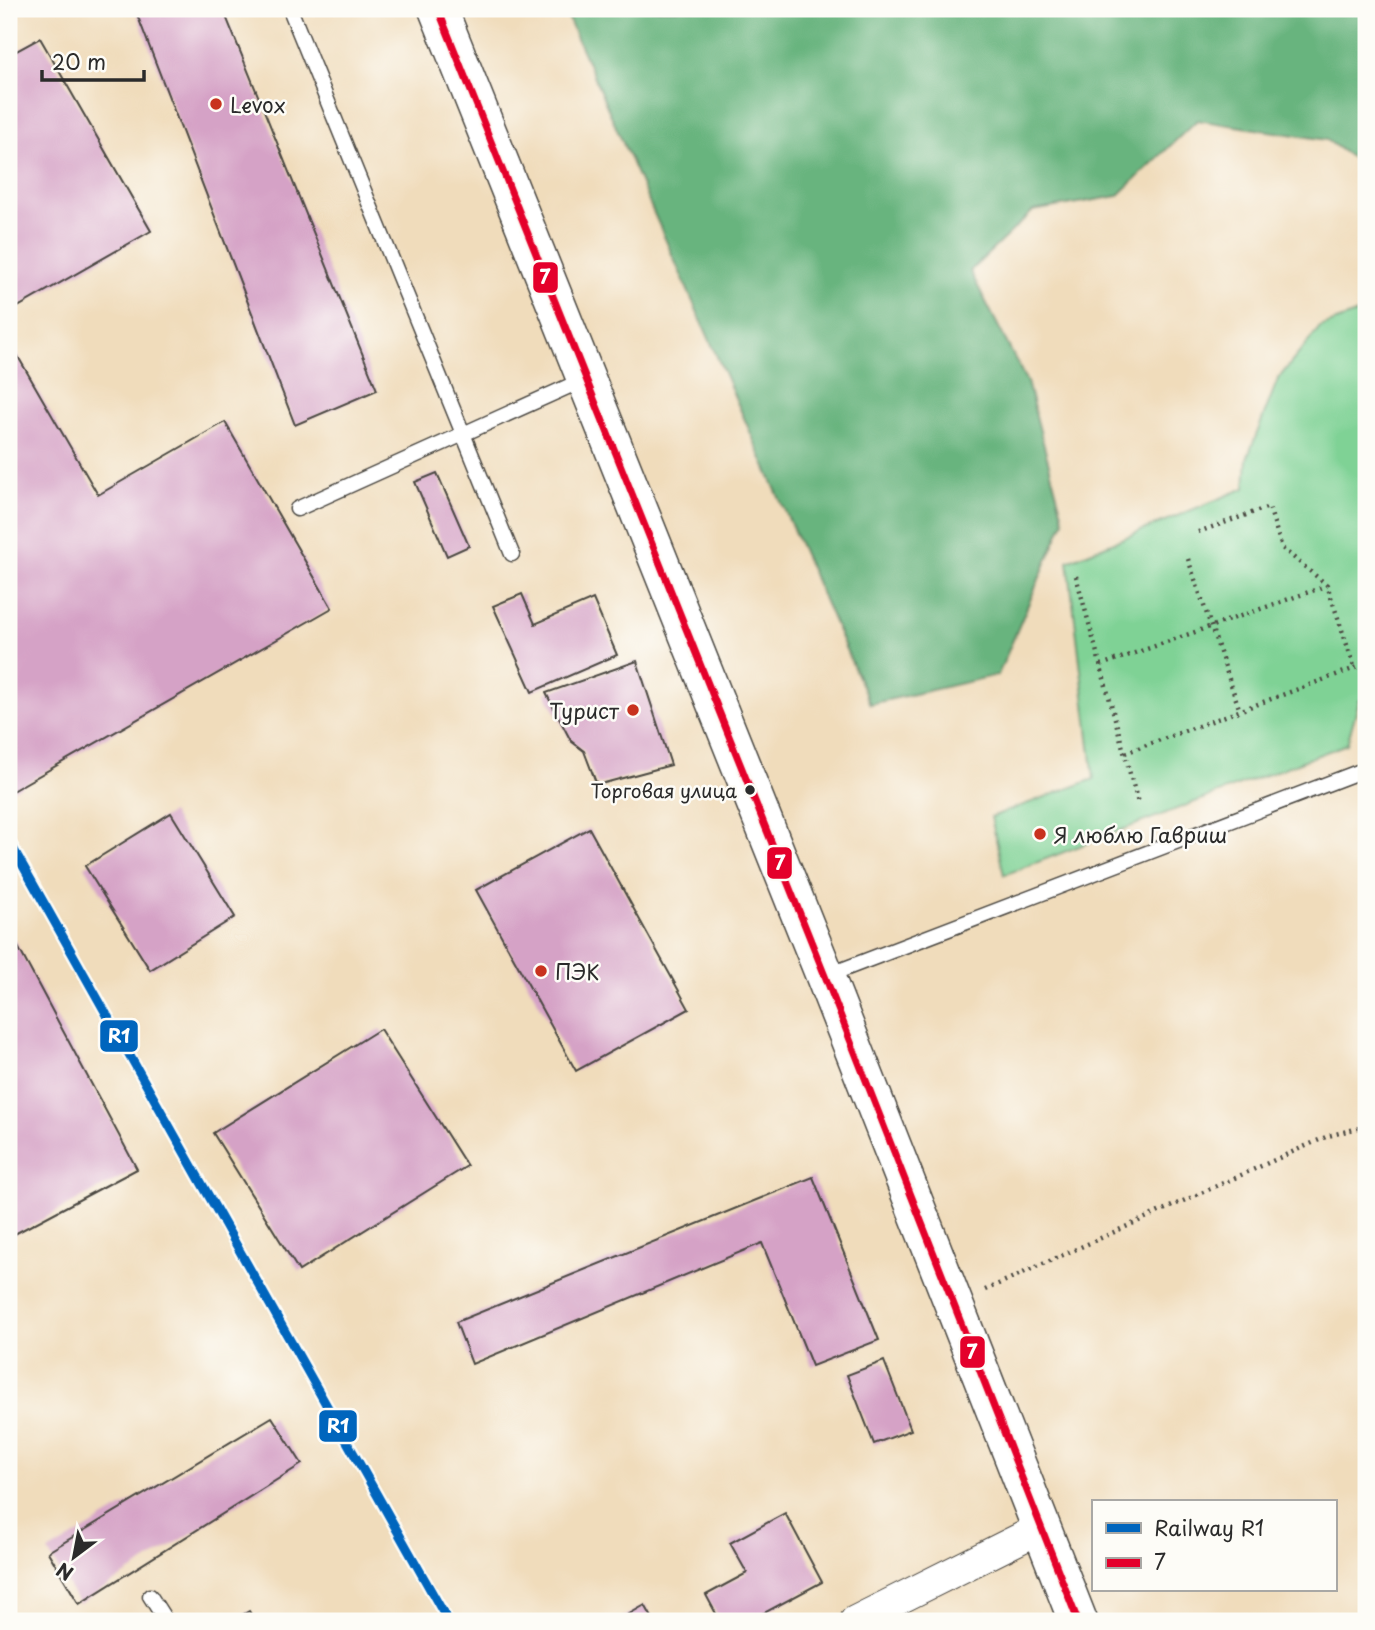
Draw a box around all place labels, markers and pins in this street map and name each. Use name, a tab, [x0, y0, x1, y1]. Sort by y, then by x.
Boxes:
place label: Levox	[230, 88, 286, 120]
marker: Levox	[208, 96, 224, 112]
place label: Турист	[549, 694, 620, 726]
marker: Турист	[625, 702, 641, 718]
place label: Торговая улица	[590, 776, 737, 804]
marker: Торговая улица	[743, 783, 757, 797]
place label: Я люблю Гавриш	[1054, 818, 1227, 850]
marker: Я люблю Гавриш	[1032, 826, 1048, 842]
place label: ПЭК	[555, 955, 599, 987]
marker: ПЭК	[533, 963, 549, 979]

